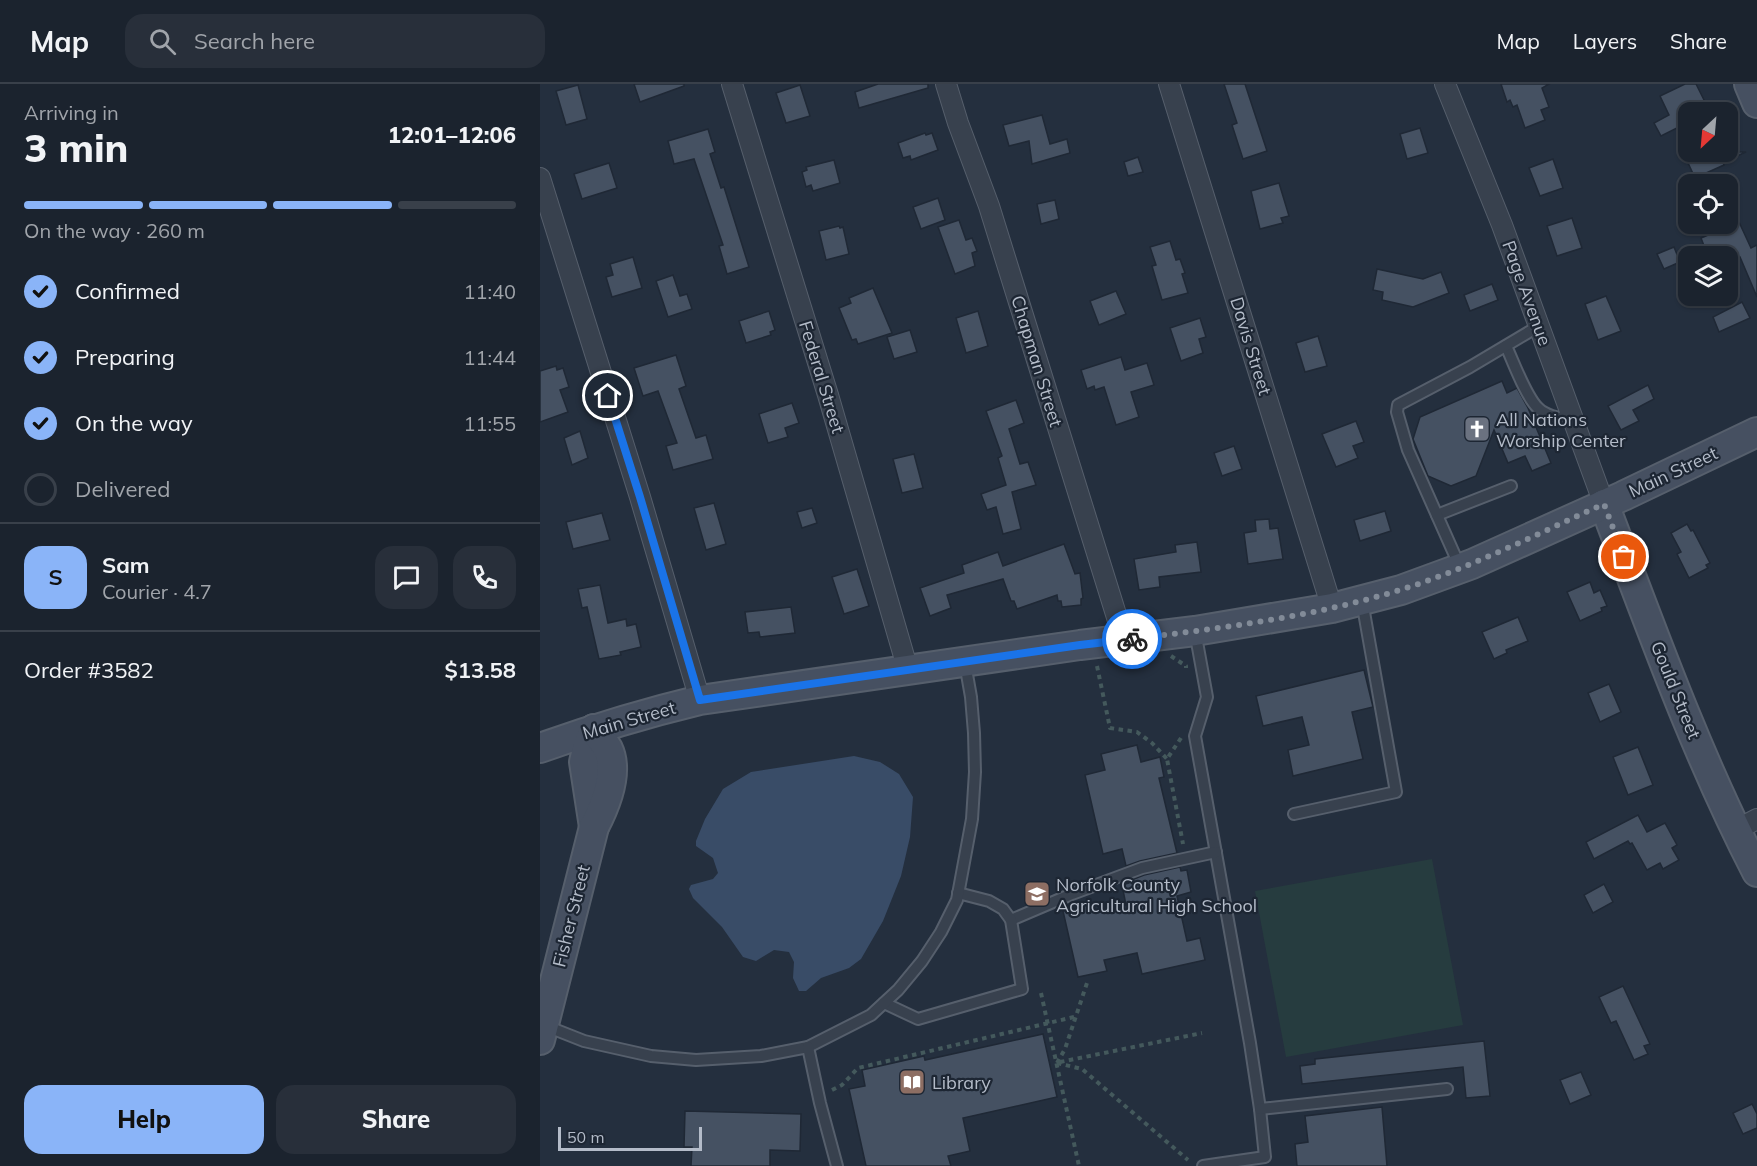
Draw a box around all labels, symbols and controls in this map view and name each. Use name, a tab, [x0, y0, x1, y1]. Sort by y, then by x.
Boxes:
search box	[125, 14, 545, 68]
text: Map	[30, 24, 89, 59]
icon: search	[146, 25, 179, 58]
text: Search here	[194, 27, 315, 55]
text: Map	[1497, 28, 1540, 54]
text: Layers	[1573, 28, 1637, 54]
text: Share	[1670, 28, 1727, 54]
text: Arriving in	[24, 100, 119, 125]
north arrow	[1678, 102, 1738, 162]
map controls	[1678, 102, 1738, 306]
text: 12:01–12:06	[388, 121, 516, 149]
text: 3 min	[24, 123, 129, 172]
button: locate	[1678, 174, 1738, 234]
text: On the way · 260 m	[24, 218, 205, 243]
street label: Page Avenue	[1497, 237, 1557, 349]
button: layers	[1678, 246, 1738, 306]
icon: check	[24, 275, 57, 308]
text: Confirmed	[75, 277, 180, 305]
text: 11:40	[463, 279, 516, 304]
street label: Chapman Street	[1006, 293, 1068, 429]
street label: Davis Street	[1225, 294, 1277, 398]
street label: Federal Street	[794, 318, 850, 436]
icon: check	[24, 341, 57, 374]
text: Preparing	[75, 343, 175, 371]
text: 11:44	[463, 345, 516, 370]
pin	[582, 370, 633, 421]
icon: home	[591, 379, 624, 412]
icon: check	[24, 407, 57, 440]
place label: All Nations Worship Center	[1496, 408, 1626, 452]
text: On the way	[75, 409, 193, 437]
text: 11:55	[463, 411, 516, 436]
church icon: All Nations Worship Center	[1462, 414, 1492, 444]
street label: Main Street	[1625, 441, 1721, 503]
text: Delivered	[75, 475, 170, 503]
pin	[1598, 531, 1649, 582]
icon: bag	[1607, 540, 1640, 573]
button: chat	[375, 546, 438, 609]
button: phone	[453, 546, 516, 609]
text: Sam	[102, 551, 150, 579]
text: S	[48, 563, 63, 591]
text: Courier · 4.7	[102, 579, 212, 604]
courier	[1102, 609, 1162, 669]
icon: bike	[1116, 623, 1149, 656]
street label: Gould Street	[1646, 638, 1706, 742]
text: Order #3582	[24, 656, 154, 684]
text: $13.58	[445, 656, 516, 684]
street label: Main Street	[580, 696, 678, 744]
street label: Fisher Street	[547, 862, 595, 970]
place label: Norfolk County Agricultural High School	[1056, 873, 1257, 917]
school or university icon: Norfolk County Agricultural High School	[1022, 879, 1052, 909]
library icon: Library	[897, 1067, 927, 1097]
place label: Library	[932, 1071, 991, 1094]
button: Help	[24, 1085, 264, 1154]
button: Share	[276, 1085, 516, 1154]
scale bar	[558, 1124, 702, 1152]
text: 50 m	[567, 1127, 604, 1147]

